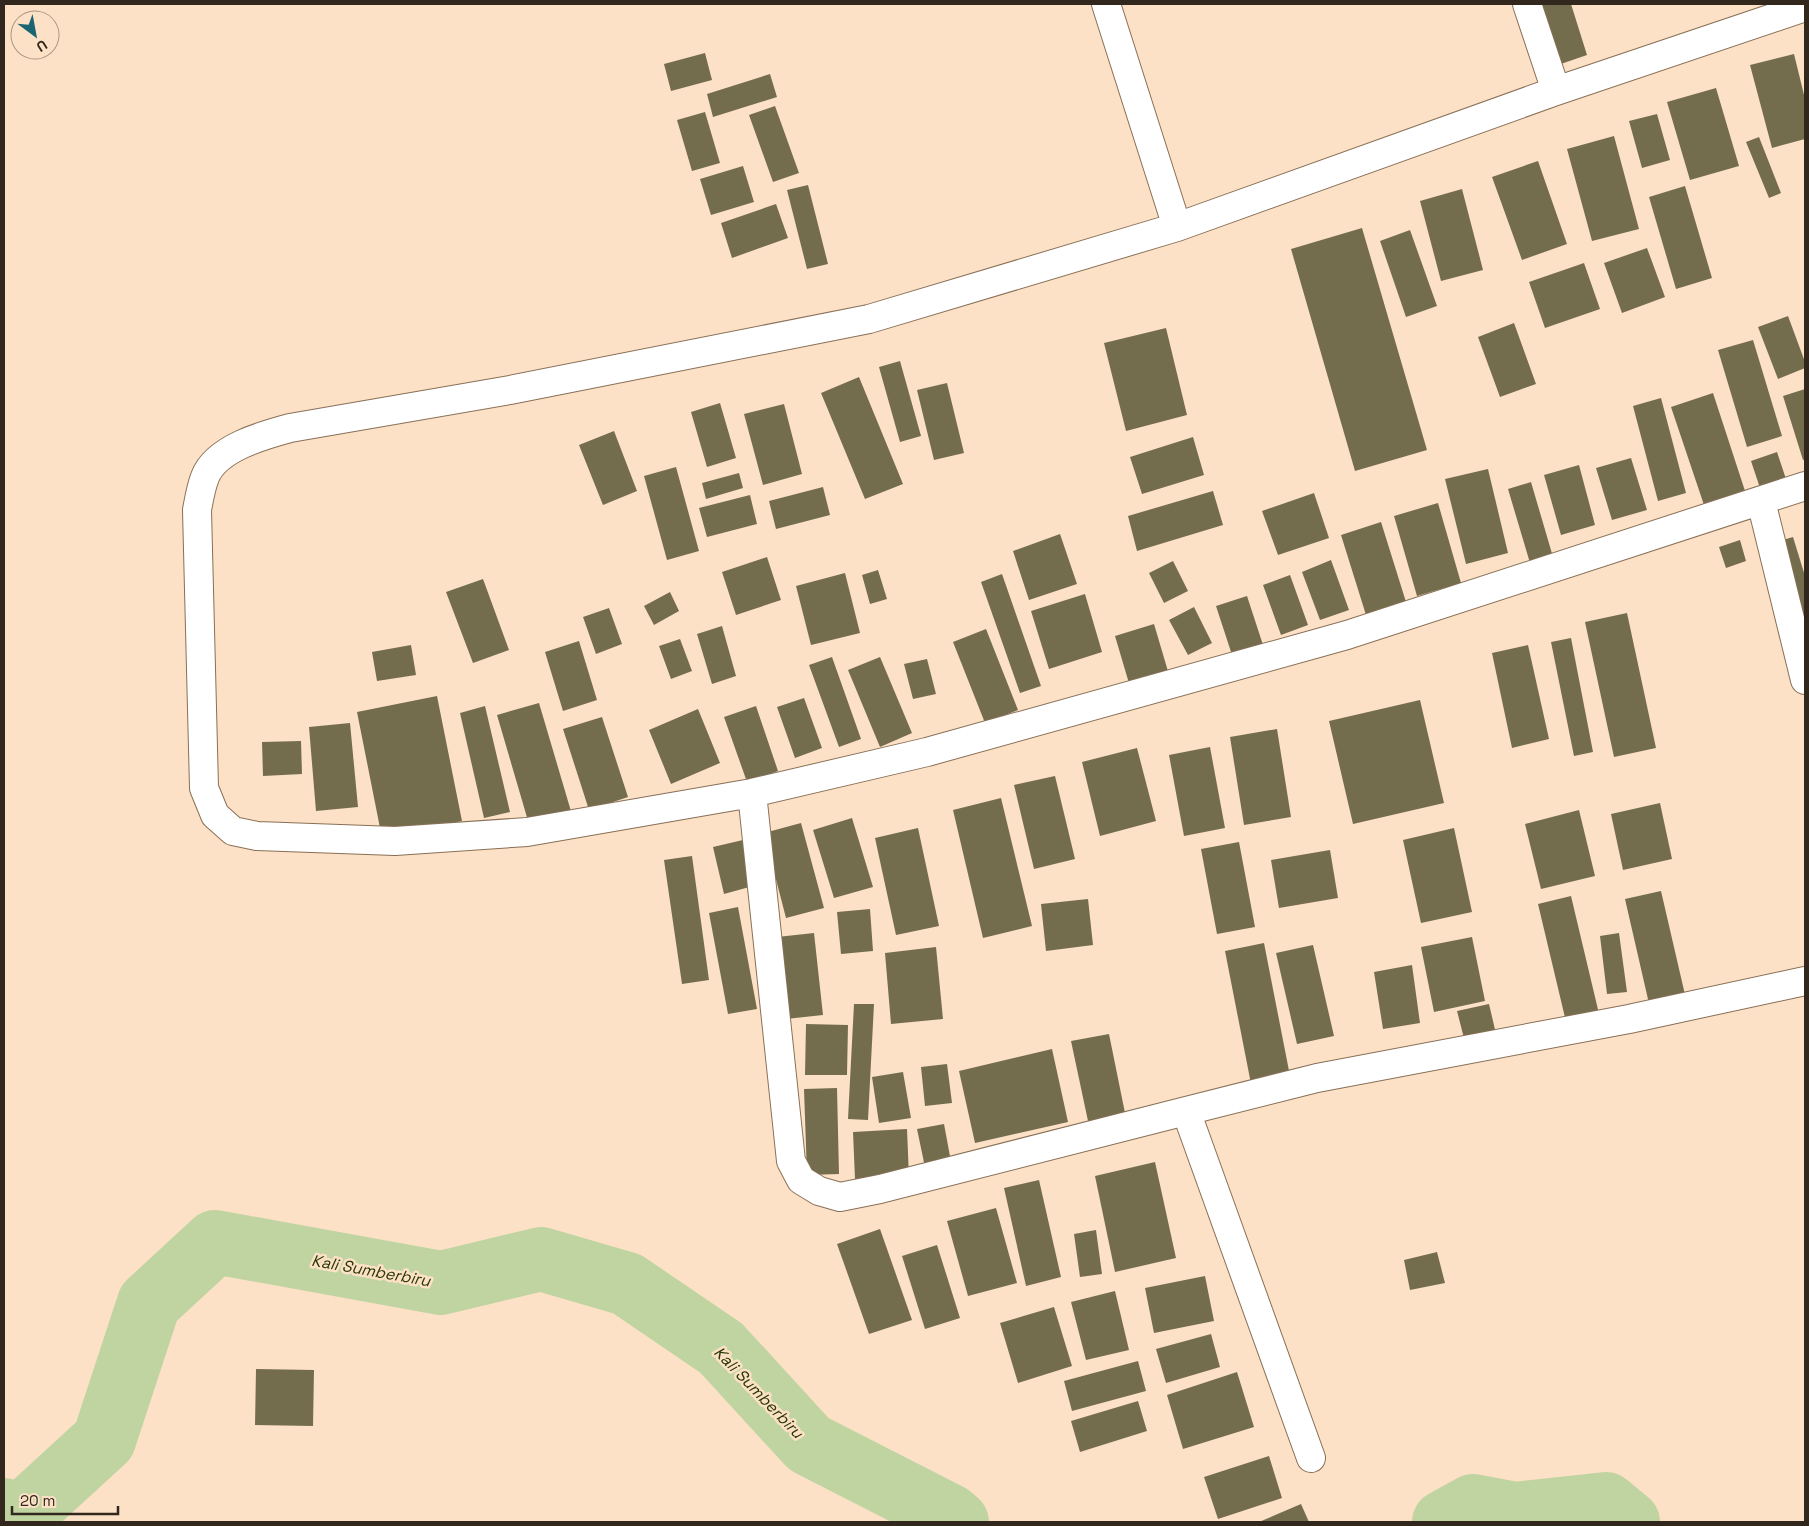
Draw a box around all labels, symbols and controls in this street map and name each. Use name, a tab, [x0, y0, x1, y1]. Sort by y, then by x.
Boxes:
north arrow	[10, 10, 60, 60]
text: U	[33, 36, 51, 56]
water label: Kali Sumberbiru	[310, 1250, 433, 1291]
water label: Kali Sumberbiru	[709, 1342, 809, 1444]
scale bar	[12, 1484, 119, 1516]
text: 20 m	[20, 1491, 55, 1510]

